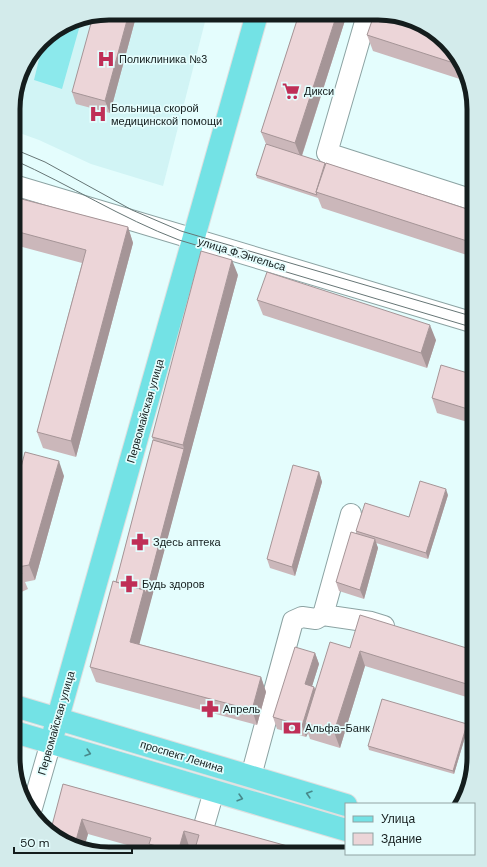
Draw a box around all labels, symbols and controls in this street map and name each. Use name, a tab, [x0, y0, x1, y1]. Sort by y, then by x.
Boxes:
hospital icon: Поликлиника №3	[96, 49, 116, 69]
place label: Поликлиника №3	[119, 52, 207, 66]
supermarket icon: Дикси	[281, 81, 301, 101]
place label: Дикси	[304, 84, 334, 98]
place label: Больница скорой медицинской помощи	[111, 101, 222, 128]
hospital icon: Больница скорой медицинской помощи	[88, 104, 108, 124]
street label: улица Ф.Энгельса	[196, 234, 288, 274]
street label: Первомайская улица	[123, 357, 167, 465]
pharmacy icon: Здесь аптека	[130, 532, 150, 552]
place label: Здесь аптека	[153, 535, 221, 549]
pharmacy icon: Будь здоров	[119, 574, 139, 594]
place label: Будь здоров	[142, 577, 205, 591]
street label: Первомайская улица	[34, 669, 78, 777]
pharmacy icon: Апрель	[200, 699, 220, 719]
place label: Апрель	[223, 702, 261, 716]
bank icon: Альфа-Банк	[282, 718, 302, 738]
place label: Альфа-Банк	[305, 721, 370, 735]
street label: проспект Ленина	[139, 737, 226, 776]
one-way arrow	[84, 748, 91, 757]
one-way arrow	[305, 790, 312, 799]
one-way arrow	[236, 793, 243, 802]
legend	[345, 803, 475, 855]
text: Улица	[381, 811, 415, 827]
scale bar	[14, 829, 132, 855]
text: Здание	[381, 831, 422, 847]
text: 50 m	[20, 835, 49, 851]

